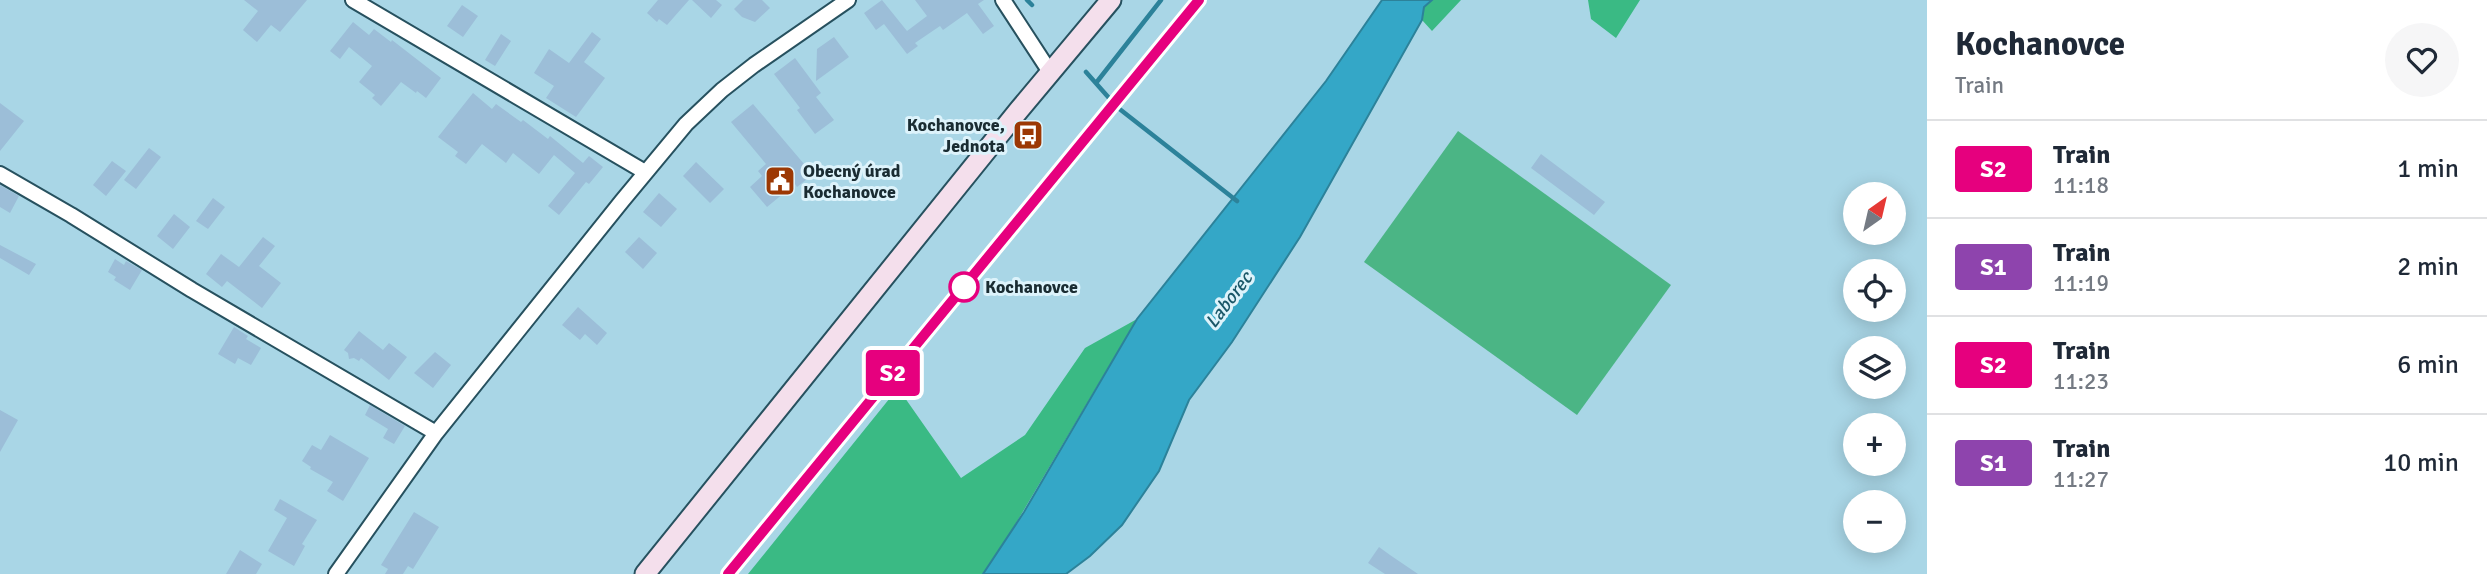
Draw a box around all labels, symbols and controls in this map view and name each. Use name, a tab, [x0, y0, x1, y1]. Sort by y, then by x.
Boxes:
button: heart	[2385, 23, 2459, 97]
text: Kochanovce	[1955, 24, 2125, 65]
text: Train	[1955, 71, 2004, 100]
place label: Kochanovce, Jednota	[907, 114, 1005, 157]
bus stop icon: Kochanovce, Jednota	[1011, 118, 1045, 152]
text: Train	[2053, 139, 2111, 171]
text: 1 min	[2397, 153, 2459, 185]
text: S2	[1980, 154, 2007, 184]
place label: Obecný úrad Kochanovce	[803, 160, 901, 203]
public building icon: Obecný úrad Kochanovce	[763, 164, 797, 198]
text: 11:18	[2053, 171, 2109, 200]
north arrow	[1843, 182, 1906, 245]
map controls	[1843, 182, 1906, 553]
text: Train	[2053, 237, 2111, 269]
text: 2 min	[2397, 251, 2459, 283]
text: S1	[1980, 252, 2007, 282]
button: locate	[1843, 259, 1906, 322]
water label: Laborec	[1200, 265, 1259, 333]
text: 11:19	[2053, 269, 2109, 298]
marker: Kochanovce	[949, 272, 979, 302]
place label: Kochanovce	[985, 276, 1078, 298]
text: Train	[2053, 335, 2111, 367]
button: layers	[1843, 336, 1906, 399]
text: 6 min	[2397, 349, 2459, 381]
line badge: S2	[862, 350, 924, 396]
text: S2	[1980, 350, 2007, 380]
text: S2	[880, 358, 906, 388]
text: 11:23	[2053, 367, 2109, 396]
button: +	[1843, 413, 1906, 476]
text: Train	[2053, 433, 2111, 465]
text: 10 min	[2383, 447, 2459, 479]
text: S1	[1980, 448, 2007, 478]
text: 11:27	[2053, 465, 2109, 494]
button: −	[1843, 490, 1906, 553]

